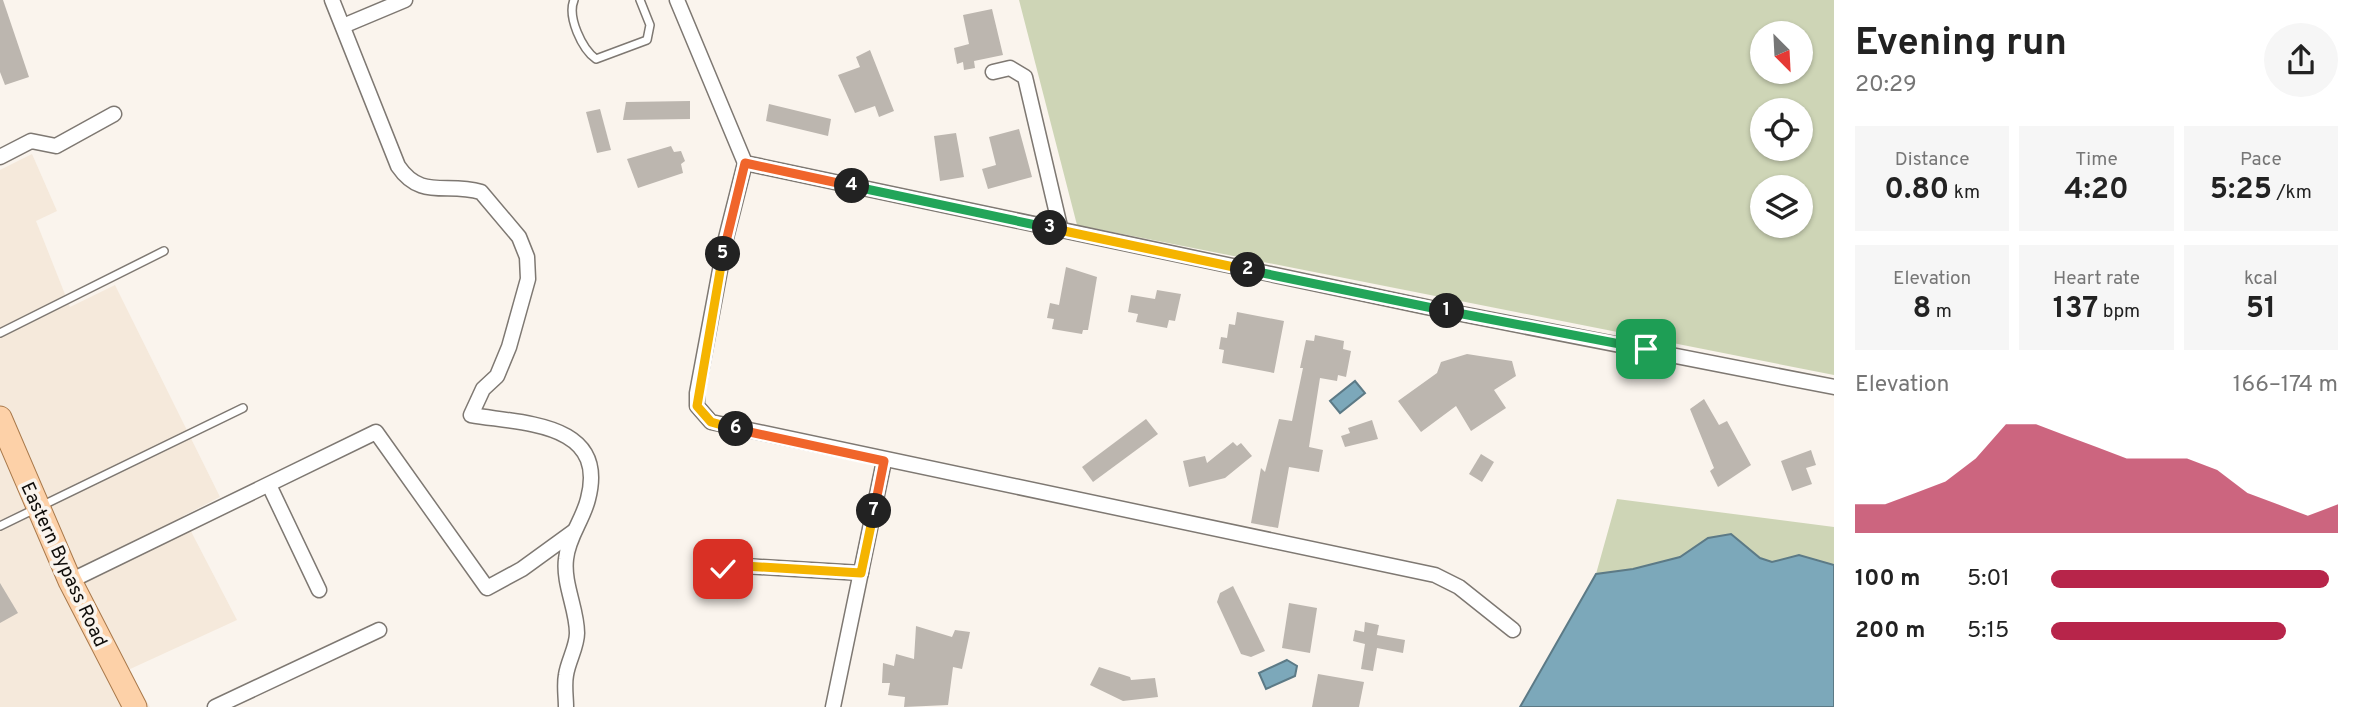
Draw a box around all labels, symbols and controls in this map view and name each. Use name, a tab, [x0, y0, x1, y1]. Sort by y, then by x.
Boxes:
text: Evening run	[1855, 20, 2067, 69]
north arrow	[1750, 21, 1813, 84]
map controls	[1750, 21, 1813, 238]
button: share	[2264, 23, 2338, 97]
text: 20:29	[1855, 71, 1917, 100]
button: locate	[1750, 98, 1813, 161]
text: Distance	[1895, 148, 1969, 172]
text: Time	[2075, 148, 2118, 172]
text: Pace	[2240, 148, 2282, 172]
pin: 4	[834, 168, 870, 204]
text: 0.80	[1884, 172, 1949, 209]
text: 4:20	[2064, 172, 2129, 209]
text: 5:25	[2210, 172, 2272, 209]
text: 4	[845, 173, 858, 197]
button: layers	[1750, 175, 1813, 238]
text: km	[1949, 181, 1980, 205]
text: /km	[2272, 181, 2312, 205]
pin: 3	[1032, 210, 1068, 246]
text: 3	[1044, 215, 1055, 239]
pin: 5	[706, 236, 740, 272]
text: 5	[717, 241, 728, 265]
pin: 2	[1230, 252, 1266, 288]
text: 2	[1242, 257, 1253, 281]
text: Elevation	[1893, 267, 1971, 291]
text: Heart rate	[2053, 267, 2140, 291]
text: kcal	[2244, 267, 2278, 291]
text: 8	[1912, 291, 1931, 328]
text: 137	[2053, 291, 2098, 328]
text: 51	[2246, 291, 2276, 328]
pin: 1	[1430, 294, 1464, 328]
text: 1	[1443, 298, 1450, 322]
text: m	[1931, 300, 1952, 324]
text: bpm	[2098, 300, 2140, 324]
pin	[1616, 319, 1676, 379]
icon: arrive	[1627, 330, 1665, 368]
text: Elevation	[1855, 371, 1950, 400]
text: 166–174 m	[2233, 371, 2338, 400]
pin: 6	[718, 412, 754, 446]
text: 6	[730, 416, 741, 440]
street label: Eastern Bypass Road	[14, 479, 112, 651]
pin: 7	[856, 494, 892, 528]
text: 7	[868, 498, 879, 522]
pin	[693, 539, 753, 599]
icon: check	[704, 550, 742, 588]
text: 100 m	[1855, 565, 1920, 594]
text: 5:01	[1967, 565, 2010, 594]
text: 200 m	[1855, 617, 1925, 646]
text: 5:15	[1967, 617, 2009, 646]

